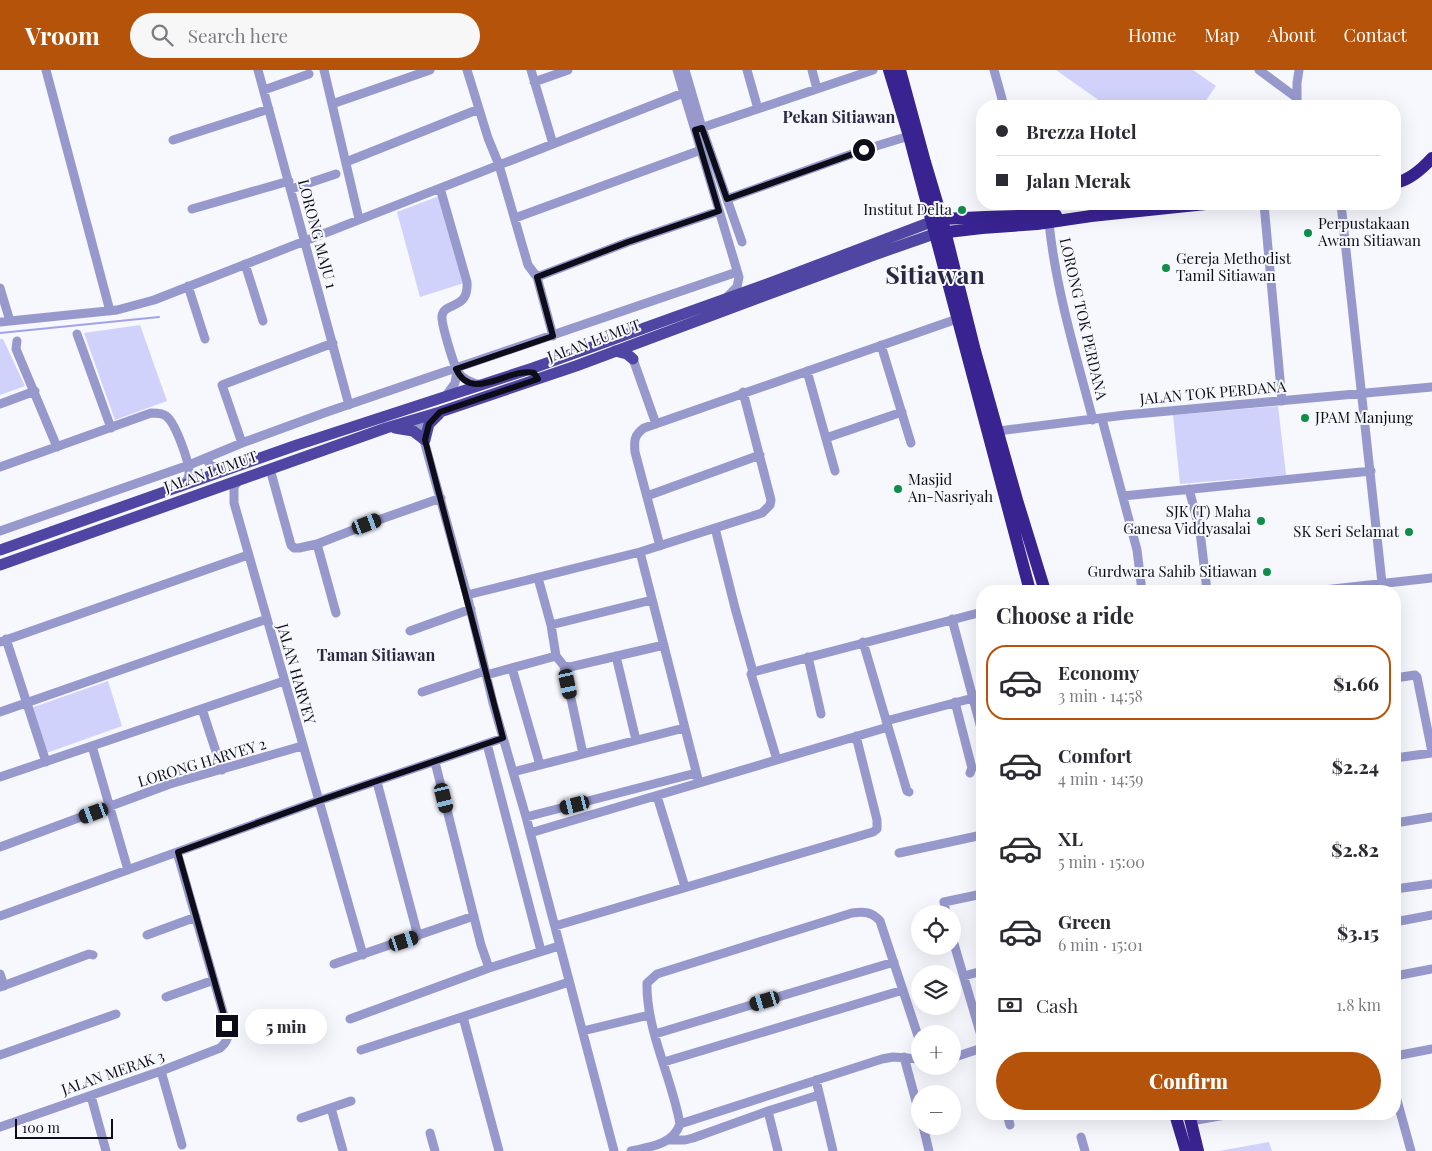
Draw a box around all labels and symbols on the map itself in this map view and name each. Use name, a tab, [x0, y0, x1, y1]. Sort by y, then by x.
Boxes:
district label: Pekan Sitiawan	[783, 106, 896, 127]
route start	[853, 139, 875, 161]
street label: LORONG MAJU 1	[294, 177, 342, 291]
place label: Institut Delta	[863, 199, 953, 219]
marker: Institut Delta	[956, 204, 968, 216]
place label: Perpustakaan Awam Sitiawan	[1317, 213, 1421, 250]
marker: Perpustakaan Awam Sitiawan	[1302, 227, 1314, 239]
street label: LORONG TOK PERDANA	[1056, 236, 1113, 402]
place label: Gereja Methodist Tamil Sitiawan	[1176, 248, 1292, 285]
district label: Sitiawan	[885, 257, 985, 290]
marker: Gereja Methodist Tamil Sitiawan	[1160, 262, 1172, 274]
street label: JALAN LUMUT	[543, 314, 643, 367]
street label: JALAN TOK PERDANA	[1138, 376, 1288, 408]
place label: JPAM Manjung	[1314, 407, 1413, 427]
marker: JPAM Manjung	[1299, 412, 1311, 424]
street label: JALAN LUMUT	[160, 446, 260, 497]
place label: Masjid An-Nasriyah	[907, 469, 993, 506]
marker: Masjid An-Nasriyah	[892, 483, 904, 495]
place label: SJK (T) Maha Ganesa Viddyasalai	[1123, 501, 1252, 538]
car	[350, 512, 383, 536]
marker: SJK (T) Maha Ganesa Viddyasalai	[1255, 515, 1267, 527]
place label: SK Seri Selamat	[1293, 521, 1400, 541]
marker: SK Seri Selamat	[1403, 526, 1415, 538]
place label: Gurdwara Sahib Sitiawan	[1088, 561, 1257, 581]
marker: Gurdwara Sahib Sitiawan	[1261, 566, 1273, 578]
street label: JALAN HARVEY	[273, 620, 321, 726]
district label: Taman Sitiawan	[317, 644, 435, 665]
car	[557, 668, 578, 700]
street label: LORONG HARVEY 2	[135, 733, 268, 791]
car	[433, 782, 454, 814]
car	[558, 794, 591, 816]
car	[77, 801, 110, 825]
car	[387, 929, 420, 953]
car	[748, 989, 781, 1013]
callout: 5 min	[244, 1008, 327, 1044]
route end	[216, 1015, 238, 1037]
street label: JALAN MERAK 3	[58, 1045, 167, 1099]
scale bar	[15, 1116, 112, 1139]

